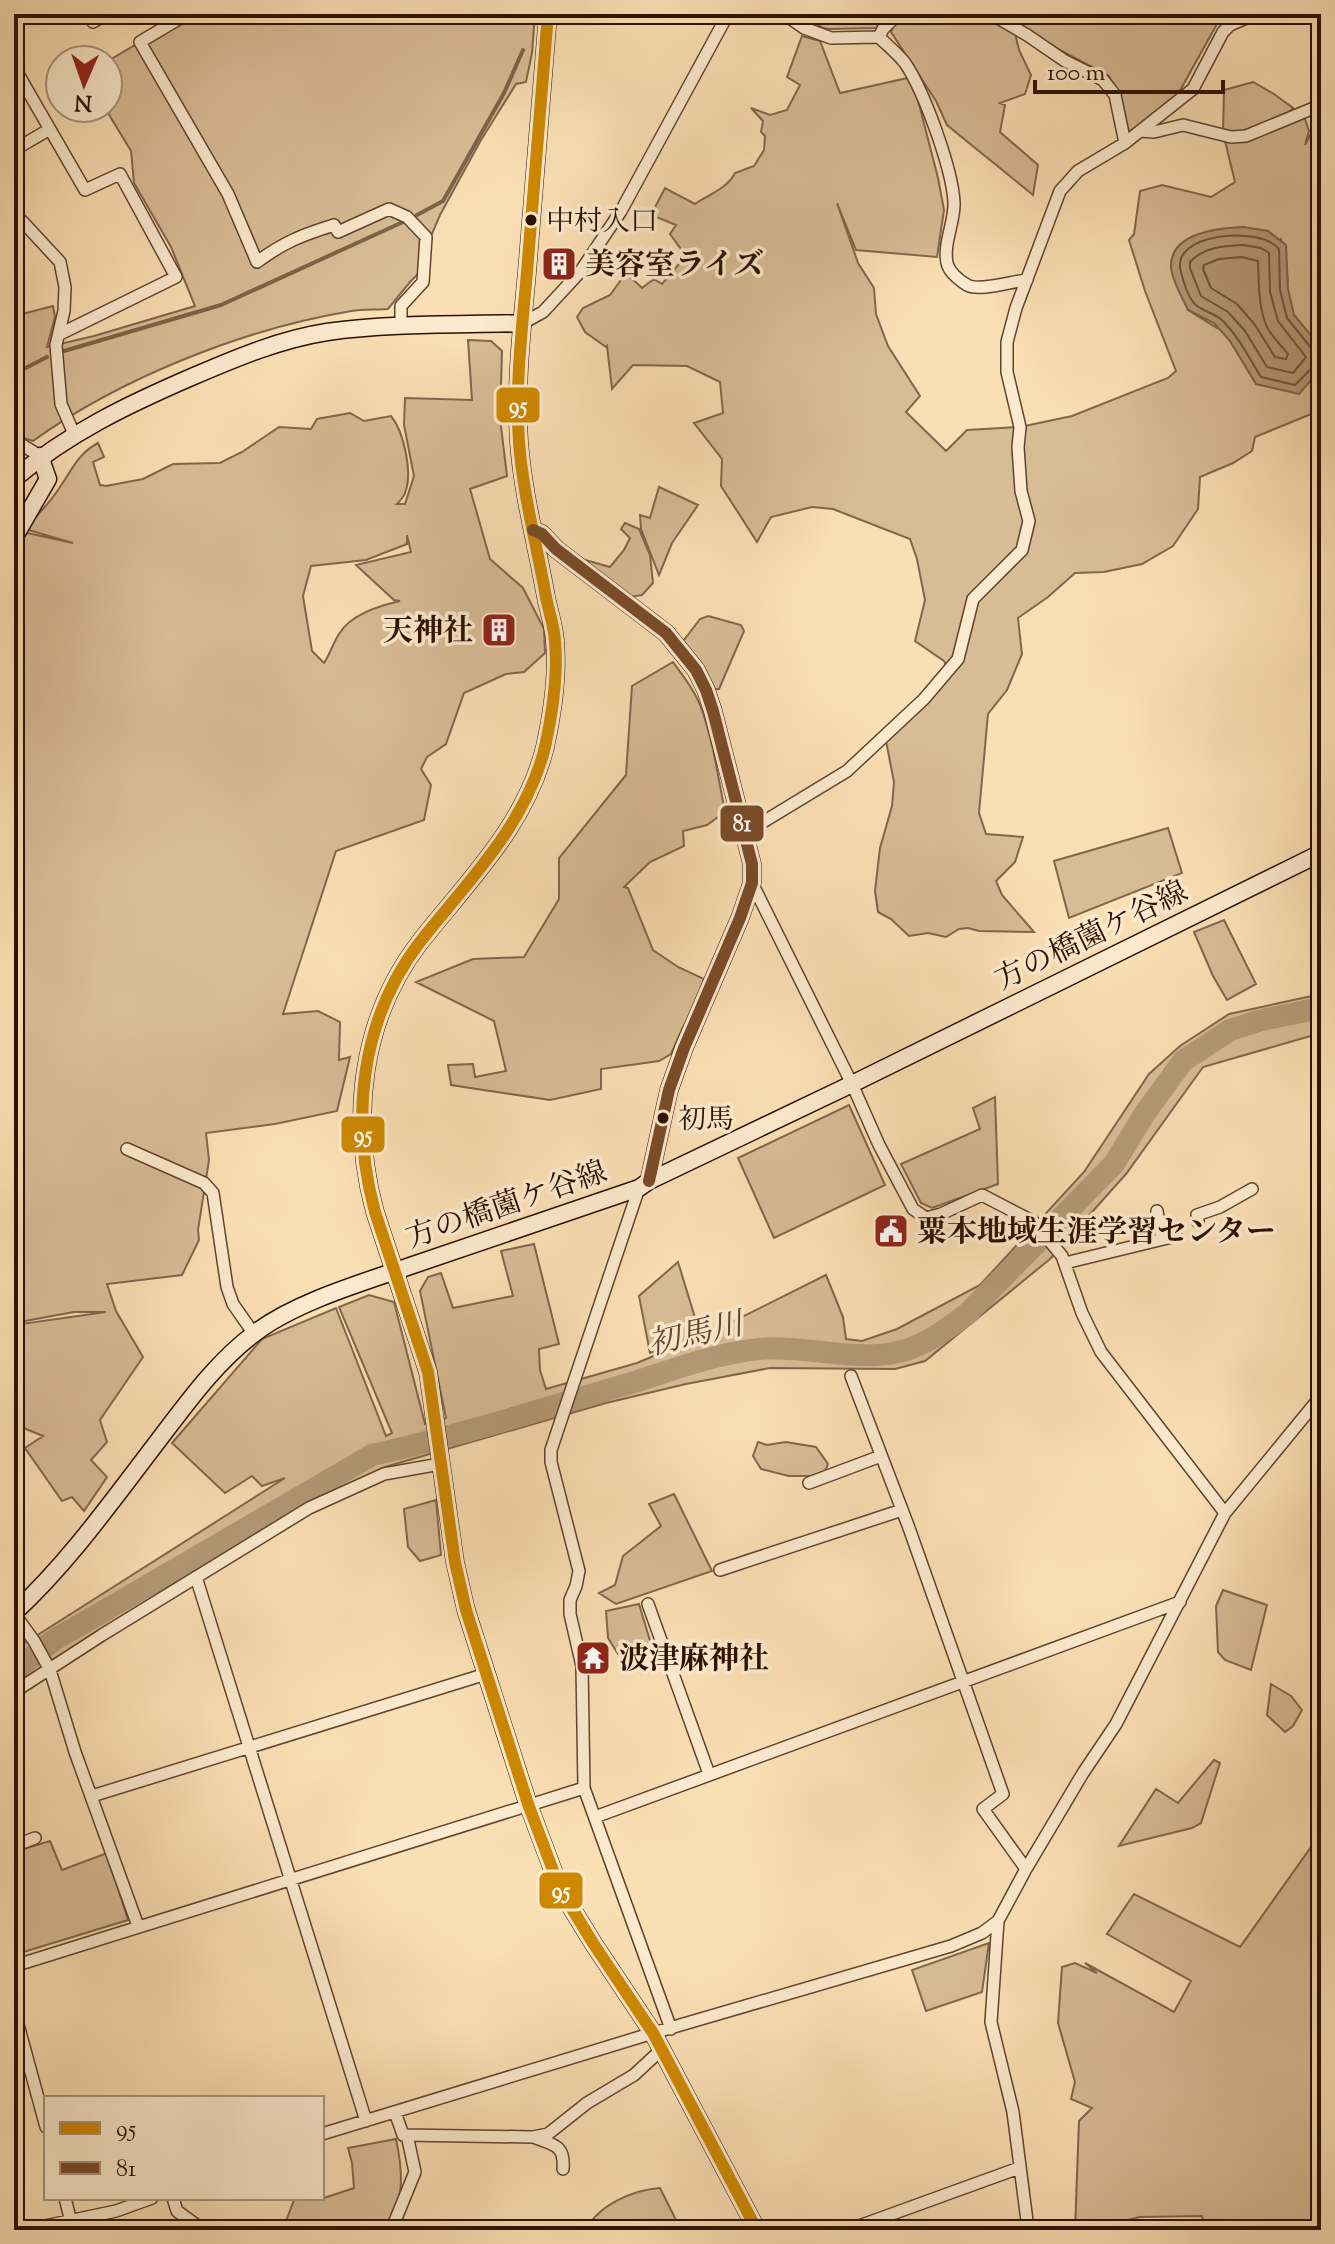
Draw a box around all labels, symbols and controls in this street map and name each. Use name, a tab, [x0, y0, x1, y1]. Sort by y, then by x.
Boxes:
north arrow	[44, 44, 124, 124]
scale bar	[1035, 44, 1223, 94]
text: 100 m	[1047, 57, 1105, 91]
text: N	[74, 85, 93, 117]
place label: 中村入口	[546, 203, 658, 243]
marker: 中村入口	[523, 212, 539, 228]
building icon: 美容室ライズ	[540, 245, 578, 283]
place label: 美容室ライズ	[585, 245, 764, 288]
line badge: 95	[495, 386, 541, 424]
text: 95	[509, 392, 528, 424]
place label: 天神社	[383, 611, 473, 654]
building icon: 天神社	[480, 611, 518, 649]
line badge: 81	[719, 804, 765, 843]
text: 81	[733, 810, 752, 842]
street label: 方の橋薗ケ谷線	[988, 872, 1196, 1003]
place label: 初馬	[678, 1101, 734, 1141]
marker: 初馬	[655, 1110, 671, 1126]
line badge: 95	[340, 1115, 386, 1154]
text: 95	[354, 1121, 373, 1153]
street label: 方の橋薗ケ谷線	[401, 1152, 613, 1261]
public building icon: 粟本地域生涯学習センター	[872, 1212, 910, 1250]
place label: 粟本地域生涯学習センター	[917, 1212, 1276, 1255]
water label: 初馬川	[644, 1302, 751, 1369]
temple icon: 波津麻神社	[574, 1639, 612, 1677]
place label: 波津麻神社	[619, 1639, 769, 1682]
line badge: 95	[538, 1871, 584, 1910]
text: 95	[552, 1877, 571, 1909]
legend	[44, 2096, 324, 2200]
text: 95	[116, 2113, 136, 2147]
text: 81	[116, 2153, 136, 2187]

